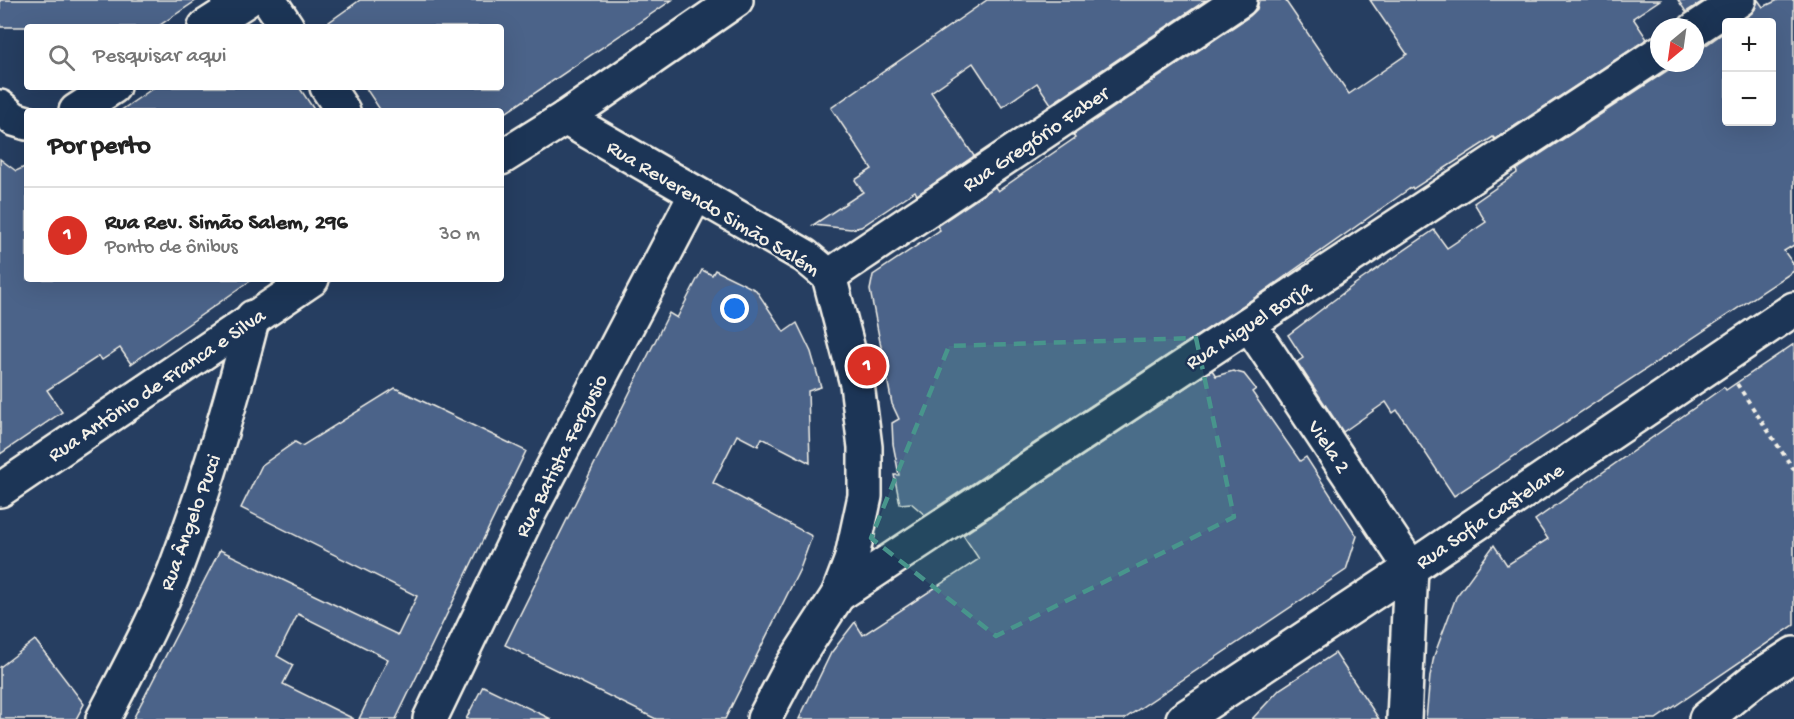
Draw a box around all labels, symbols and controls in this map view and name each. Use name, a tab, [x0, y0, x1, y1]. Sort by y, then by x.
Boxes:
north arrow	[1650, 18, 1704, 72]
map controls	[1722, 18, 1776, 126]
button: +	[1722, 18, 1776, 72]
search box	[24, 24, 504, 90]
icon: search	[45, 41, 78, 74]
text: Pesquisar aqui	[93, 44, 227, 70]
button: −	[1722, 72, 1776, 126]
street label: Rua Gregório Faber	[959, 82, 1116, 199]
text: Por perto	[48, 132, 151, 163]
street label: Rua Reverendo Simão Salém	[601, 136, 823, 284]
text: Rua Rev. Simão Salem, 296	[105, 211, 348, 237]
text: 1	[63, 224, 72, 247]
text: 30 m	[439, 224, 480, 247]
text: Ponto de ônibus	[105, 237, 238, 260]
street label: Rua Miguel Borja	[1182, 276, 1319, 377]
your location	[720, 294, 749, 323]
street label: Rua Antônio de Franca e Silva	[44, 304, 273, 469]
pin: 1	[848, 344, 886, 388]
street label: Rua Batista Fergusio	[511, 371, 615, 542]
street label: Viela 2	[1300, 416, 1354, 479]
street label: Rua Ângelo Pucci	[156, 452, 229, 595]
street label: Rua Sofia Castelane	[1412, 459, 1571, 577]

